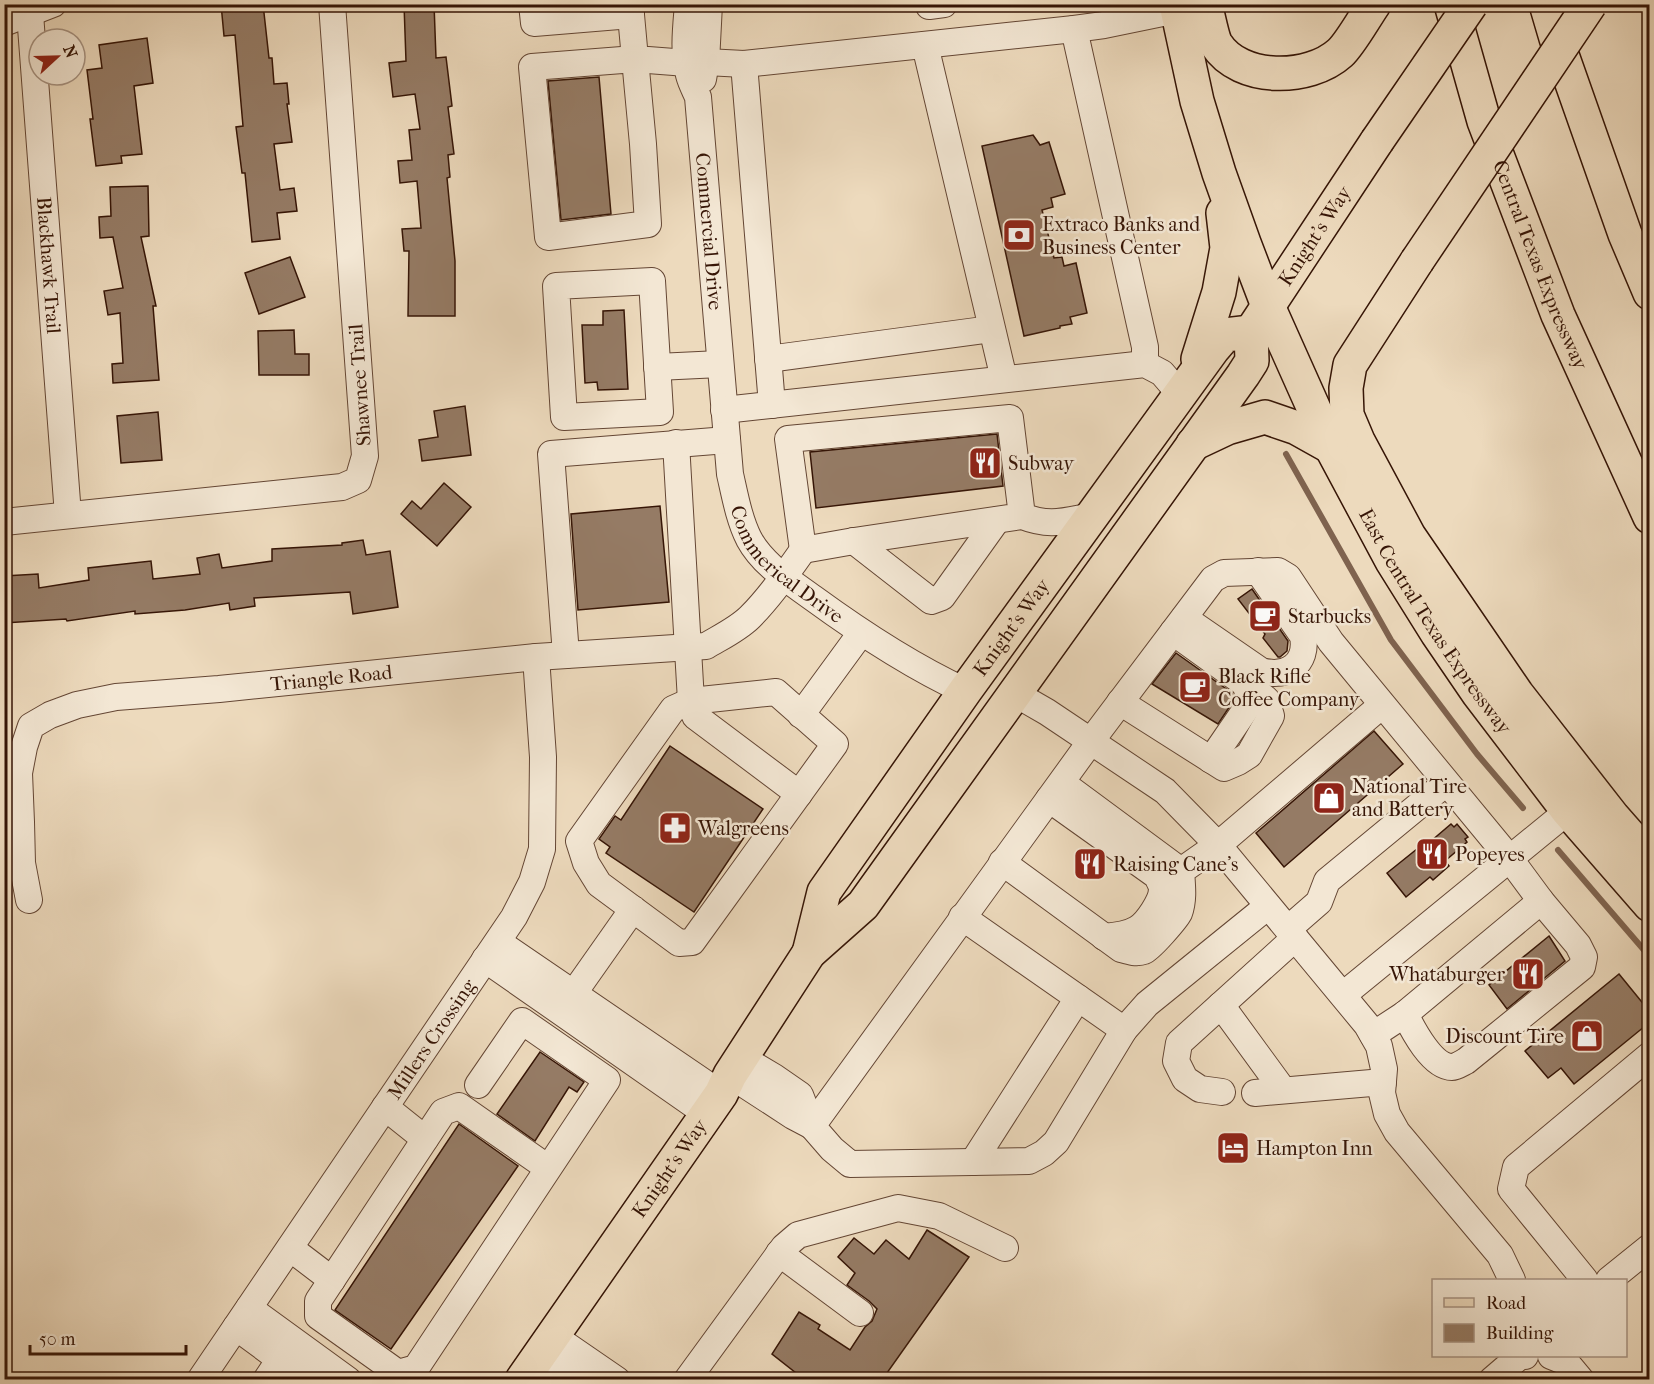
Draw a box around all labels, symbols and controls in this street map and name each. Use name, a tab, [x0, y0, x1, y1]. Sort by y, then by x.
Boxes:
north arrow	[27, 27, 87, 87]
text: N	[59, 42, 82, 62]
street label: Commercial Drive	[691, 152, 728, 311]
street label: Central Texas Expressway	[1489, 157, 1593, 374]
street label: Knight's Way	[1273, 181, 1356, 290]
street label: Blackhawk Trail	[32, 196, 66, 335]
place label: Extraco Banks and Business Center	[1042, 213, 1201, 259]
bank icon: Extraco Banks and Business Center	[1001, 217, 1037, 253]
street label: Shawnee Trail	[344, 323, 376, 447]
restaurant icon: Subway	[967, 445, 1003, 481]
place label: Subway	[1008, 452, 1075, 475]
street label: Commerical Drive	[726, 503, 848, 628]
street label: East Central Texas Expressway	[1355, 505, 1517, 739]
street label: Knight's Way	[968, 573, 1055, 680]
cafe icon: Starbucks	[1247, 598, 1283, 634]
place label: Starbucks	[1288, 605, 1371, 628]
street label: Triangle Road	[269, 660, 394, 695]
place label: Black Rifle Coffee Company	[1218, 665, 1361, 711]
cafe icon: Black Rifle Coffee Company	[1177, 669, 1213, 705]
place label: National Tire and Battery	[1352, 775, 1467, 821]
shop icon: National Tire and Battery	[1311, 780, 1347, 816]
pharmacy icon: Walgreens	[657, 810, 693, 846]
place label: Walgreens	[697, 817, 789, 840]
restaurant icon: Popeyes	[1414, 836, 1450, 872]
place label: Popeyes	[1455, 843, 1525, 866]
restaurant icon: Raising Cane's	[1072, 846, 1108, 882]
place label: Raising Cane's	[1113, 853, 1239, 876]
restaurant icon: Whataburger	[1510, 956, 1546, 992]
place label: Whataburger	[1388, 963, 1505, 986]
street label: Millers Crossing	[382, 974, 480, 1104]
shop icon: Discount Tire	[1569, 1018, 1605, 1054]
place label: Discount Tire	[1445, 1025, 1564, 1048]
street label: Knight's Way	[627, 1114, 712, 1222]
hotel icon: Hampton Inn	[1215, 1130, 1251, 1166]
place label: Hampton Inn	[1256, 1137, 1373, 1160]
legend	[1432, 1279, 1627, 1357]
text: Road	[1486, 1293, 1526, 1314]
scale bar	[30, 1318, 186, 1356]
text: Building	[1486, 1323, 1554, 1344]
text: 50 m	[39, 1329, 76, 1350]

